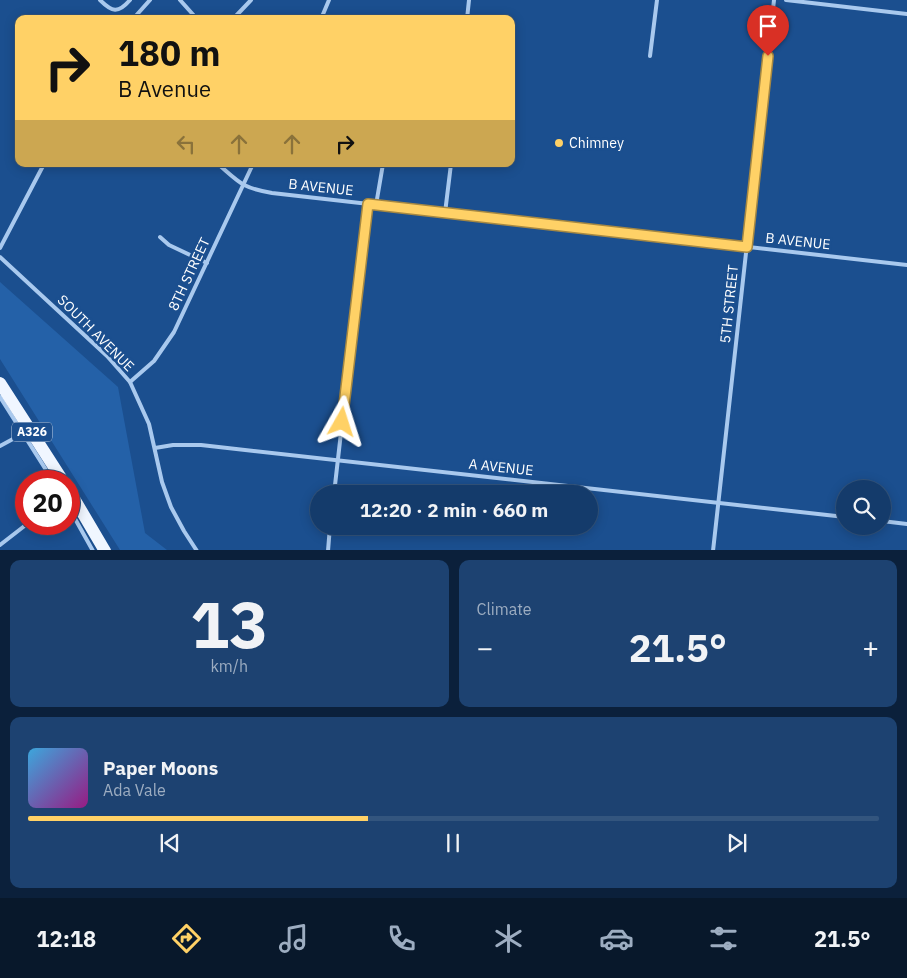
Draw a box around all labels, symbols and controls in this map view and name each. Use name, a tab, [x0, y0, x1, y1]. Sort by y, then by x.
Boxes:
pin	[747, 5, 789, 56]
icon: arrive	[754, 12, 782, 40]
text: 180 m	[118, 30, 221, 76]
icon: right	[35, 35, 100, 100]
text: B Avenue	[118, 74, 211, 103]
icon: left	[172, 130, 200, 158]
icon: ahead	[225, 130, 253, 158]
icon: ahead	[278, 130, 306, 158]
icon: right	[331, 130, 359, 158]
place label: Chimney	[569, 134, 624, 152]
marker: Chimney	[553, 137, 565, 149]
street label: B AVENUE	[288, 175, 354, 199]
street label: B AVENUE	[765, 229, 831, 253]
street label: 8TH STREET	[164, 234, 214, 314]
street label: 5TH STREET	[716, 264, 742, 344]
street label: SOUTH AVENUE	[54, 291, 138, 375]
position arrow	[315, 395, 367, 447]
road number: A326	[12, 422, 52, 442]
street label: A AVENUE	[468, 455, 534, 479]
speed limit sign: 20	[15, 470, 80, 535]
map controls	[836, 480, 891, 535]
button: search	[836, 480, 891, 535]
text: 12:20 · 2 min · 660 m	[360, 498, 548, 522]
text: 13	[190, 581, 268, 666]
text: Climate	[477, 599, 532, 619]
text: 21.5°	[629, 623, 727, 672]
text: −	[477, 629, 493, 666]
text: +	[862, 629, 879, 666]
text: km/h	[210, 656, 248, 676]
text: Paper Moons	[103, 756, 218, 780]
text: Ada Vale	[103, 780, 166, 800]
icon: previous	[156, 829, 184, 857]
icon: pause	[439, 829, 467, 857]
icon: next	[723, 829, 751, 857]
icon: directions	[169, 921, 204, 956]
icon: music	[276, 921, 311, 956]
icon: phone	[384, 921, 419, 956]
icon: climate	[491, 921, 526, 956]
icon: car	[599, 921, 634, 956]
icon: filters	[706, 921, 741, 956]
text: 12:18	[36, 924, 96, 953]
text: 21.5°	[814, 924, 871, 953]

